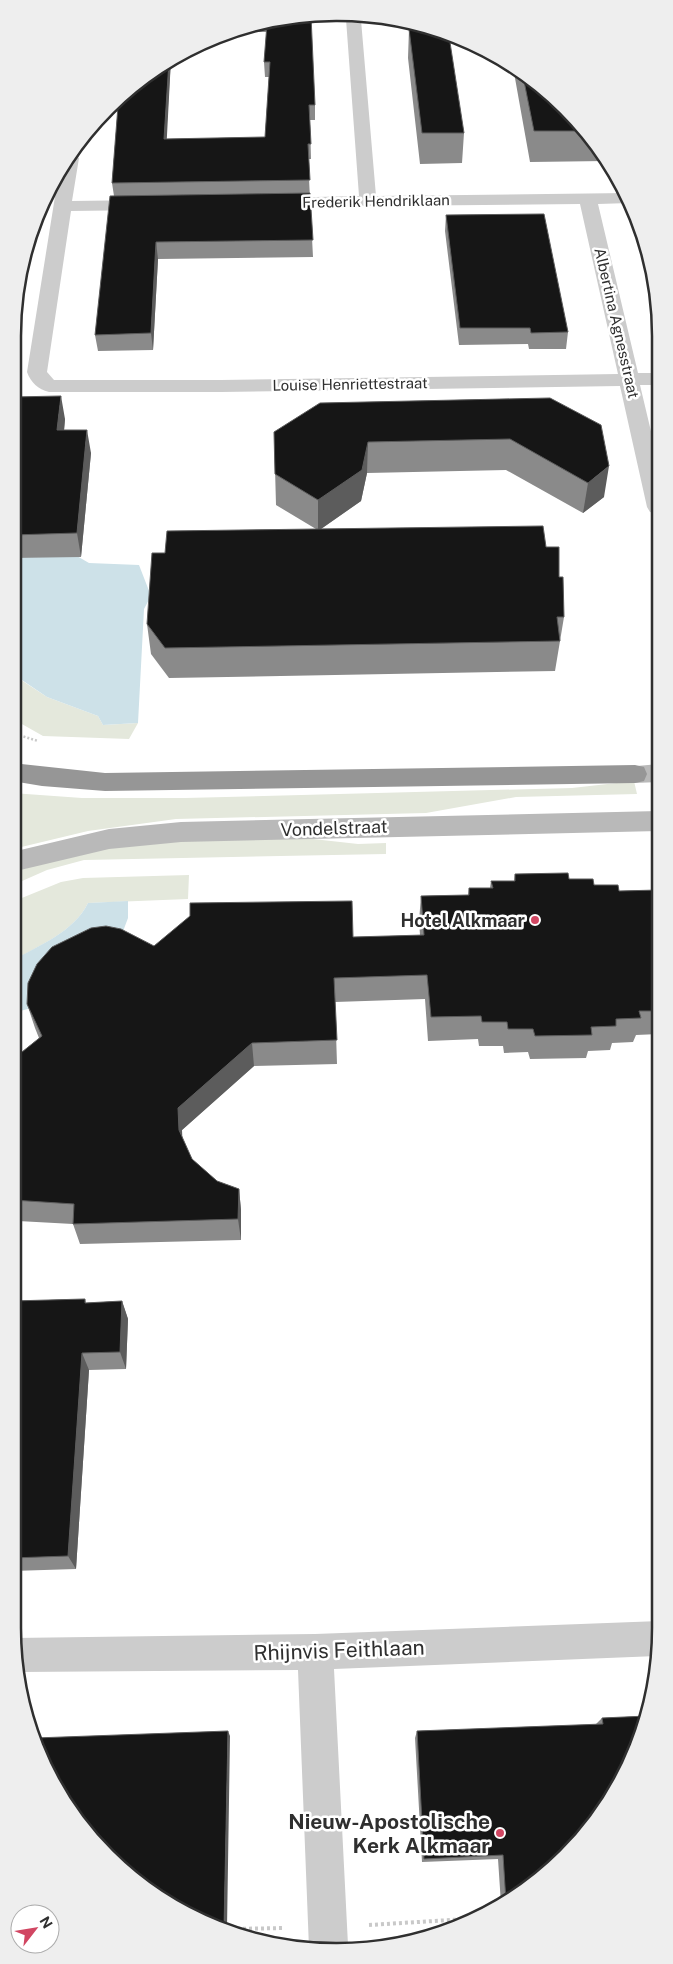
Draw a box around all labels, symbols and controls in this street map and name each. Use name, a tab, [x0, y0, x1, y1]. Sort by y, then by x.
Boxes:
street label: Frederik Hendriklaan	[302, 191, 450, 211]
street label: Albertina Agnesstraat	[591, 246, 643, 400]
street label: Louise Henriettestraat	[272, 374, 428, 394]
street label: Vondelstraat	[280, 816, 388, 840]
place label: Hotel Alkmaar	[401, 910, 526, 931]
marker: Hotel Alkmaar	[529, 914, 541, 926]
street label: Rhijnvis Feithlaan	[253, 1635, 425, 1665]
place label: Nieuw-Apostolische Kerk Alkmaar	[288, 1809, 490, 1858]
marker: Nieuw-Apostolische Kerk Alkmaar	[494, 1827, 506, 1839]
north arrow	[10, 1904, 60, 1954]
text: N	[36, 1913, 56, 1931]

